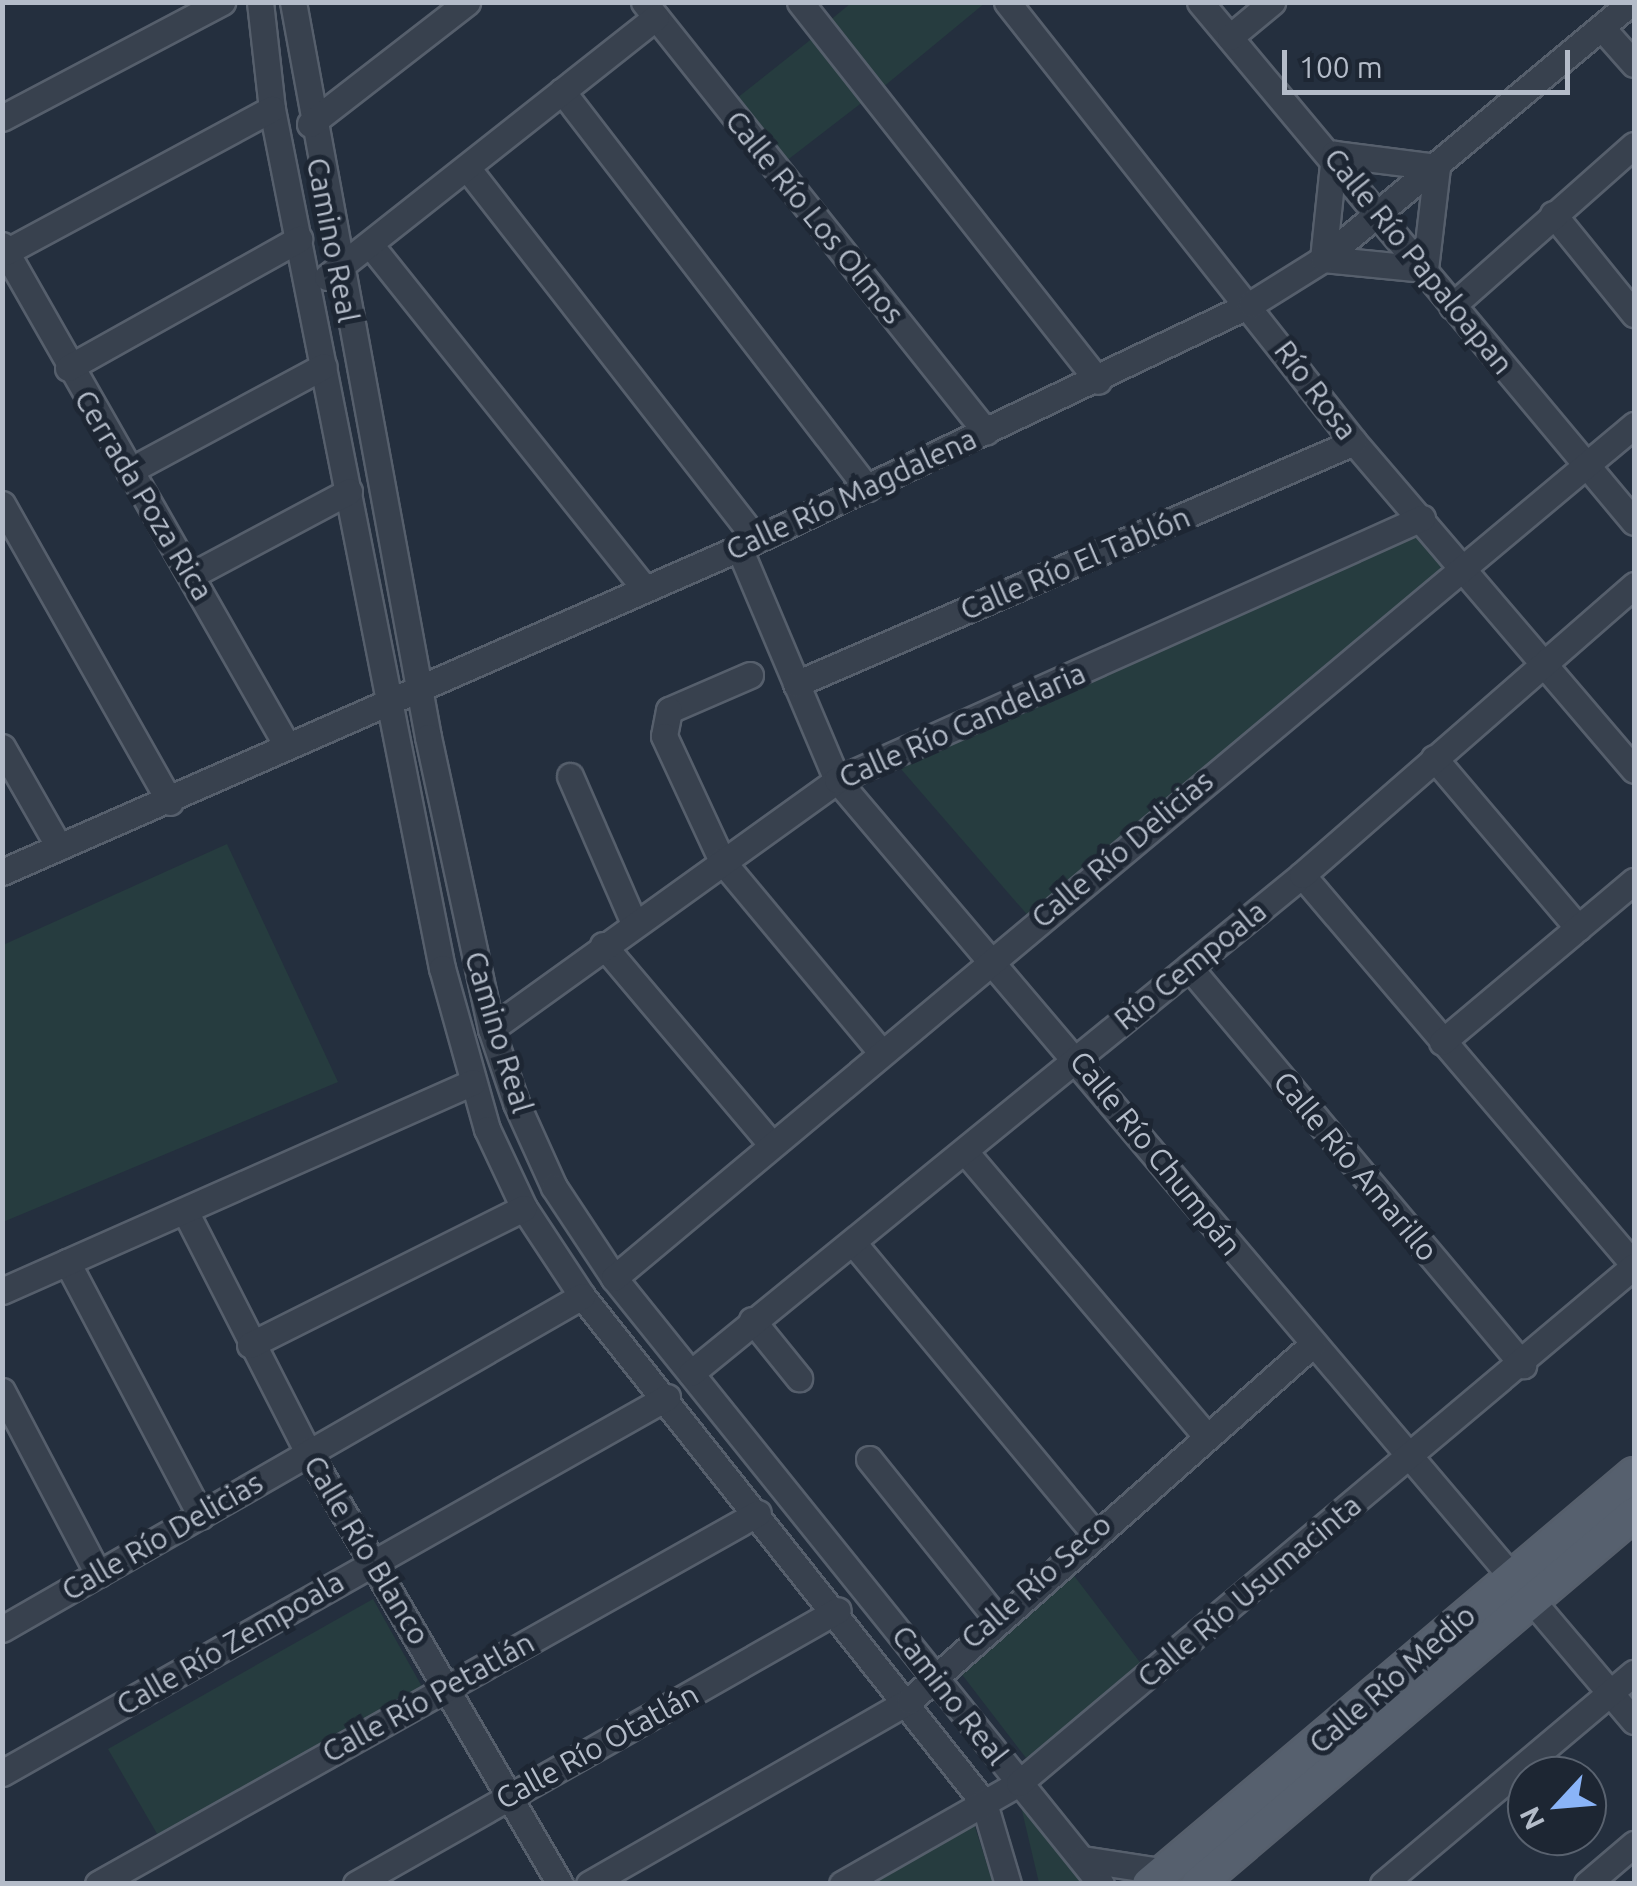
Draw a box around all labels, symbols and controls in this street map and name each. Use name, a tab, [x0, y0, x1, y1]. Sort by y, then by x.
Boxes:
scale bar	[1287, 30, 1574, 92]
text: 100 m	[1299, 50, 1383, 84]
street label: Calle Río Los Olmos	[718, 103, 912, 331]
street label: Calle Río Papaloapan	[1317, 141, 1521, 381]
street label: Camino Real	[299, 155, 367, 325]
street label: Río Rosa	[1267, 333, 1365, 447]
street label: Cerrada Poza Rica	[67, 383, 221, 607]
street label: Calle Río Magdalena	[720, 420, 982, 568]
street label: Calle Río El Tablón	[955, 498, 1195, 628]
street label: Calle Río Candelaria	[833, 654, 1091, 796]
street label: Calle Río Delicias	[1024, 763, 1220, 935]
street label: Río Cempoala	[1107, 893, 1273, 1037]
street label: Camino Real	[457, 947, 541, 1117]
street label: Calle Río Chumpán	[1063, 1044, 1249, 1262]
street label: Calle Río Amarillo	[1266, 1064, 1446, 1268]
street label: Calle Río Blanco	[296, 1449, 438, 1651]
street label: Calle Río Delicias	[55, 1464, 269, 1608]
street label: Calle Río Usumacinta	[1130, 1487, 1368, 1695]
street label: Calle Río Seco	[954, 1506, 1118, 1656]
street label: Calle Río Zempoala	[110, 1563, 350, 1723]
street label: Calle Río Medio	[1302, 1597, 1482, 1761]
street label: Camino Real	[884, 1618, 1016, 1772]
street label: Calle Río Petatlán	[316, 1624, 540, 1770]
street label: Calle Río Otatlán	[489, 1675, 705, 1817]
north arrow	[1507, 1756, 1607, 1856]
text: N	[1513, 1802, 1550, 1835]

